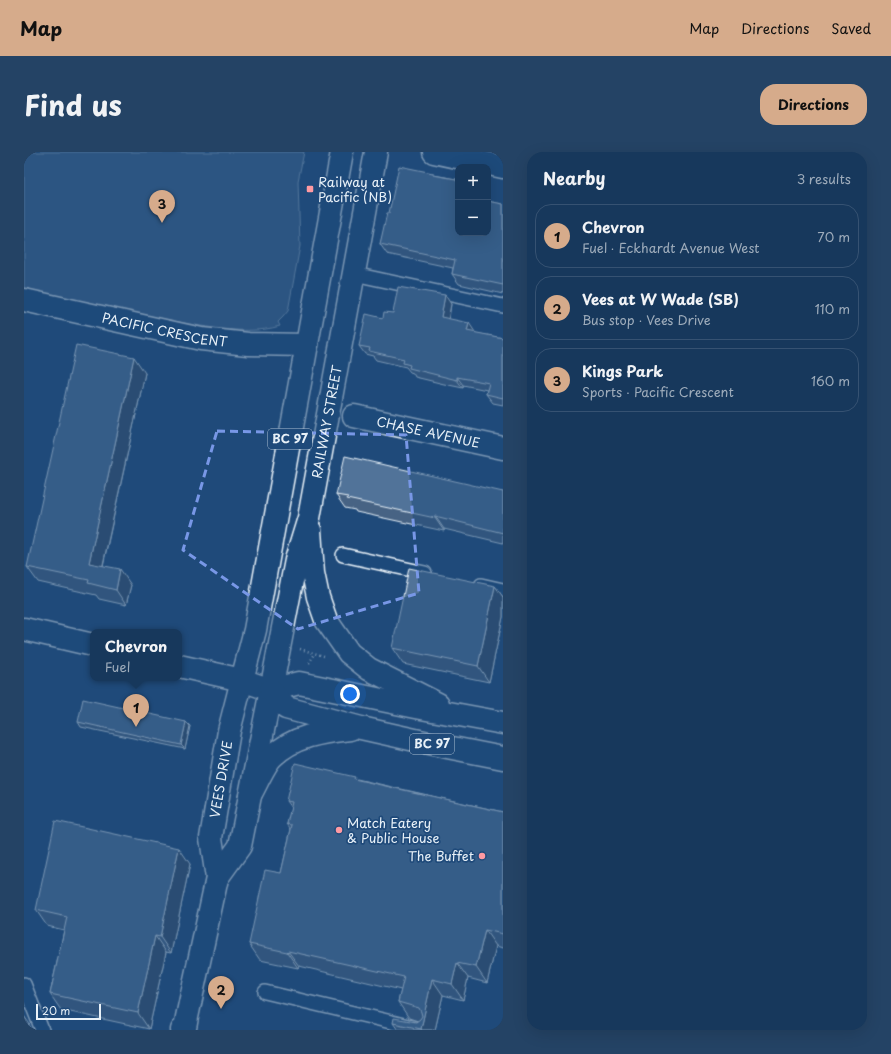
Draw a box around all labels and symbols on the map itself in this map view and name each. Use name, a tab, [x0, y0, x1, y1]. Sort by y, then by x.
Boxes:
place label: Railway at Pacific (NB)	[318, 172, 392, 206]
marker: Railway at Pacific (NB)	[305, 184, 315, 194]
pin: 3	[149, 190, 175, 223]
street label: PACIFIC CRESCENT	[100, 307, 229, 351]
street label: RAILWAY STREET	[306, 364, 346, 480]
street label: CHASE AVENUE	[375, 411, 482, 452]
road number: BC 97	[268, 429, 312, 449]
your location	[340, 684, 360, 704]
pin: 1	[123, 694, 149, 727]
road number: BC 97	[410, 734, 454, 754]
street label: VEES DRIVE	[205, 739, 236, 819]
place label: Match Eatery & Public House	[347, 813, 440, 847]
marker: Match Eatery & Public House	[334, 825, 344, 835]
place label: The Buffet	[408, 846, 474, 865]
marker: The Buffet	[477, 851, 487, 861]
pin: 2	[208, 976, 234, 1009]
scale bar	[36, 1002, 101, 1021]

